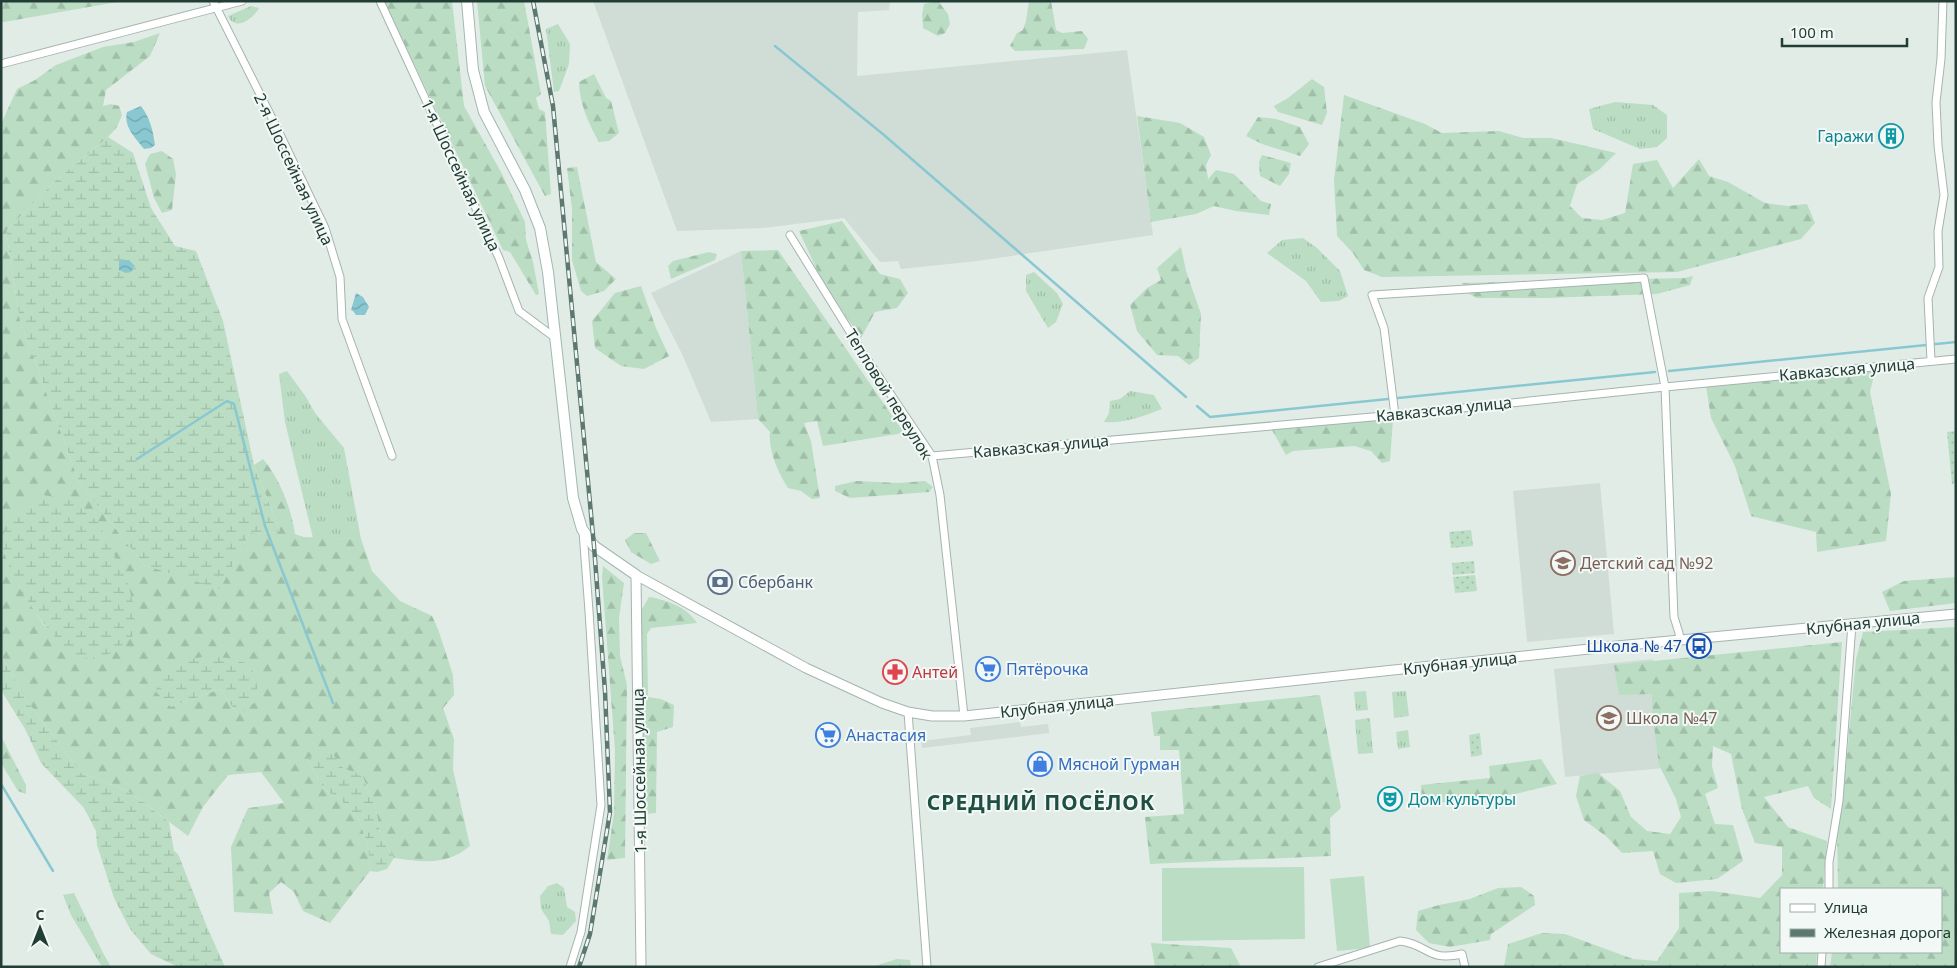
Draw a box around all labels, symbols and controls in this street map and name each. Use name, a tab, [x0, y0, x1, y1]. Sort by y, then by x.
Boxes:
scale bar	[1782, 15, 1907, 47]
text: 100 m	[1790, 22, 1834, 42]
street label: 2-я Шоссейная улица	[249, 89, 339, 249]
street label: 1-я Шоссейная улица	[416, 95, 506, 255]
building icon: Гаражи	[1878, 123, 1904, 149]
place label: Гаражи	[1817, 125, 1874, 147]
street label: Тепловой переулок	[840, 325, 938, 464]
street label: Кавказская улица	[1778, 352, 1916, 386]
street label: Кавказская улица	[1375, 391, 1513, 427]
street label: Кавказская улица	[972, 429, 1110, 463]
school or university icon: Детский сад №92	[1550, 550, 1576, 576]
place label: Детский сад №92	[1580, 552, 1713, 574]
bank icon: Сбербанк	[707, 569, 733, 595]
place label: Сбербанк	[738, 571, 814, 593]
street label: Клубная улица	[1805, 606, 1921, 640]
bus stop icon: Школа № 47	[1686, 633, 1712, 659]
place label: Школа № 47	[1587, 635, 1682, 657]
street label: Клубная улица	[1402, 646, 1518, 680]
supermarket icon: Пятёрочка	[975, 656, 1001, 682]
place label: Пятёрочка	[1006, 658, 1089, 680]
pharmacy icon: Антей	[882, 659, 908, 685]
place label: Антей	[912, 661, 958, 683]
street label: 1-я Шоссейная улица	[627, 688, 651, 854]
street label: Клубная улица	[999, 689, 1115, 723]
school or university icon: Школа №47	[1596, 705, 1622, 731]
place label: Школа №47	[1626, 707, 1717, 729]
supermarket icon: Анастасия	[815, 722, 841, 748]
place label: Анастасия	[846, 724, 926, 746]
shop icon: Мясной Гурман	[1027, 751, 1053, 777]
place label: Мясной Гурман	[1058, 753, 1180, 775]
theatre icon: Дом культуры	[1377, 786, 1403, 812]
district label: СРЕДНИЙ ПОСЁЛОК	[927, 788, 1155, 816]
place label: Дом культуры	[1408, 788, 1516, 810]
legend	[1780, 888, 1942, 953]
text: Улица	[1824, 897, 1868, 917]
north arrow	[15, 903, 65, 953]
text: С	[35, 905, 45, 924]
text: Железная дорога	[1824, 922, 1951, 942]

